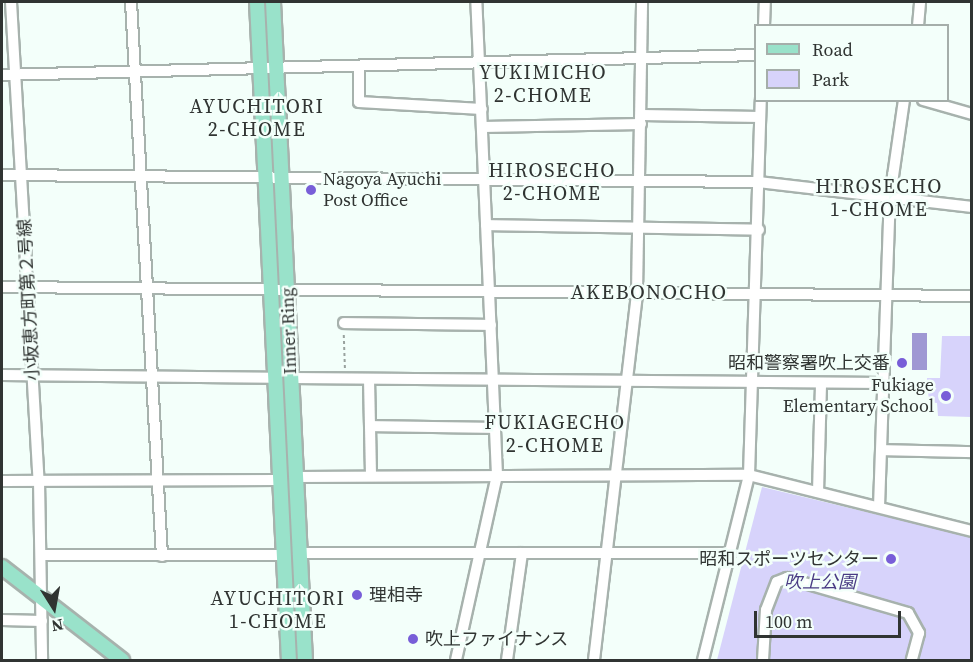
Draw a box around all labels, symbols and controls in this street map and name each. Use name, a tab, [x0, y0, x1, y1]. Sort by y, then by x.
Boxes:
legend	[754, 24, 949, 102]
text: Road	[812, 37, 853, 62]
district label: YUKIMICHO 2-CHOME	[479, 60, 607, 107]
text: Park	[812, 67, 849, 92]
district label: AYUCHITORI 2-CHOME	[190, 94, 324, 141]
district label: HIROSECHO 2-CHOME	[488, 159, 616, 206]
place label: Nagoya Ayuchi Post Office	[323, 169, 441, 212]
district label: HIROSECHO 1-CHOME	[815, 175, 943, 222]
marker: Nagoya Ayuchi Post Office	[304, 183, 318, 197]
street label: 小坂恵方町第２号線	[14, 219, 44, 381]
district label: AKEBONOCHO	[570, 279, 728, 305]
street label: Inner Ring	[277, 287, 301, 375]
place label: 昭和警察署吹上交番	[728, 352, 890, 374]
marker: 昭和警察署吹上交番	[895, 356, 909, 370]
place label: Fukiage Elementary School	[783, 375, 934, 418]
marker: Fukiage Elementary School	[939, 389, 953, 403]
district label: FUKIAGECHO 2-CHOME	[484, 410, 626, 457]
place label: 昭和スポーツセンター	[699, 548, 879, 570]
marker: 昭和スポーツセンター	[884, 552, 898, 566]
park label: 吹上公園	[784, 571, 856, 593]
north arrow	[24, 578, 84, 638]
place label: 理相寺	[369, 584, 423, 606]
district label: AYUCHITORI 1-CHOME	[211, 586, 345, 633]
marker: 理相寺	[350, 588, 364, 602]
scale bar	[757, 599, 904, 637]
text: 100 m	[765, 609, 812, 634]
text: N	[50, 614, 65, 638]
place label: 吹上ファイナンス	[425, 628, 569, 650]
marker: 吹上ファイナンス	[406, 632, 420, 646]

